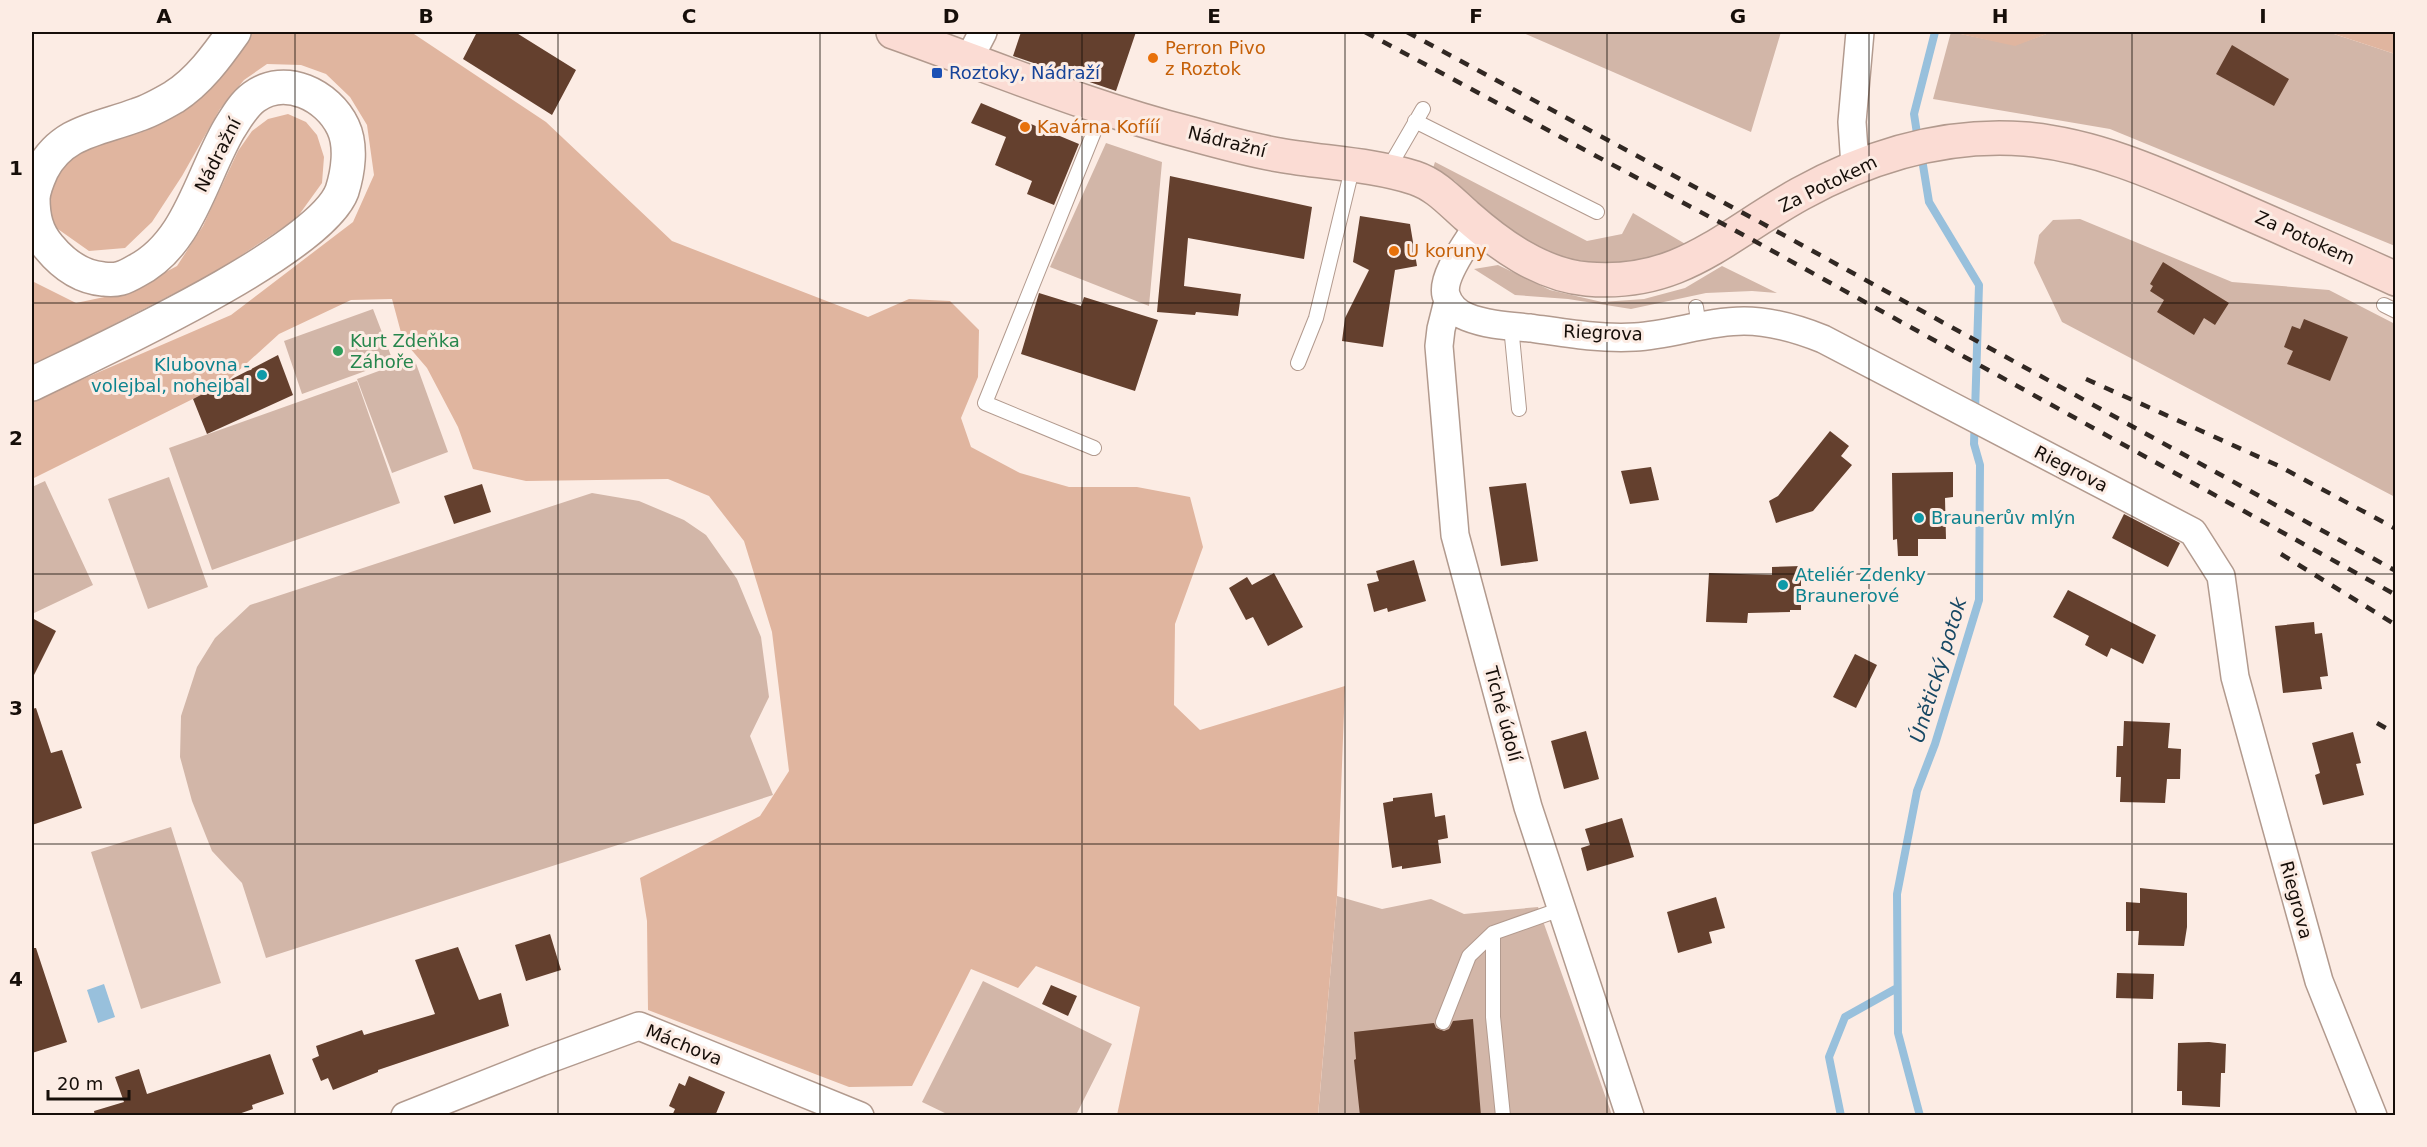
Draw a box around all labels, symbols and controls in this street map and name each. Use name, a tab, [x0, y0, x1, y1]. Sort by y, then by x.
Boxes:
text: A	[156, 4, 172, 28]
text: B	[418, 4, 434, 28]
text: C	[682, 4, 696, 28]
text: D	[943, 4, 959, 28]
text: E	[1207, 4, 1221, 28]
text: F	[1469, 4, 1483, 28]
text: G	[1730, 4, 1746, 28]
text: H	[1992, 4, 2008, 28]
text: I	[2259, 4, 2267, 28]
place label: Perron Pivo z Roztok	[1165, 37, 1266, 79]
marker: Perron Pivo z Roztok	[1146, 51, 1160, 65]
place label: Roztoky, Nádraží	[949, 62, 1101, 83]
marker: Roztoky, Nádraží	[930, 66, 944, 80]
street label: Nádražní	[190, 113, 246, 195]
place label: Kavárna Kofííí	[1037, 116, 1161, 137]
marker: Kavárna Kofííí	[1018, 120, 1032, 134]
street label: Nádražní	[1186, 122, 1270, 162]
street label: Za Potokem	[1775, 151, 1880, 216]
text: 1	[9, 156, 23, 180]
street label: Za Potokem	[2252, 206, 2358, 269]
place label: U koruny	[1406, 240, 1487, 261]
marker: U koruny	[1387, 244, 1401, 258]
street label: Riegrova	[1563, 321, 1643, 344]
place label: Kurt Zdeňka Záhoře	[350, 330, 460, 372]
marker: Kurt Zdeňka Záhoře	[331, 344, 345, 358]
place label: Klubovna - volejbal, nohejbal	[91, 354, 250, 396]
marker: Klubovna - volejbal, nohejbal	[255, 368, 269, 382]
text: 2	[9, 426, 23, 450]
street label: Riegrova	[2031, 441, 2112, 496]
place label: Braunerův mlýn	[1931, 507, 2075, 528]
marker: Braunerův mlýn	[1912, 511, 1926, 525]
place label: Ateliér Zdenky Braunerové	[1795, 564, 1926, 606]
marker: Ateliér Zdenky Braunerové	[1776, 578, 1790, 592]
water label: Únětický potok	[1905, 593, 1972, 745]
street label: Tiché údolí	[1480, 663, 1526, 765]
text: 3	[9, 696, 23, 720]
street label: Riegrova	[2276, 859, 2317, 941]
text: 4	[9, 967, 23, 991]
street label: Máchova	[643, 1020, 725, 1069]
scale bar	[48, 1063, 129, 1101]
text: 20 m	[57, 1073, 103, 1094]

